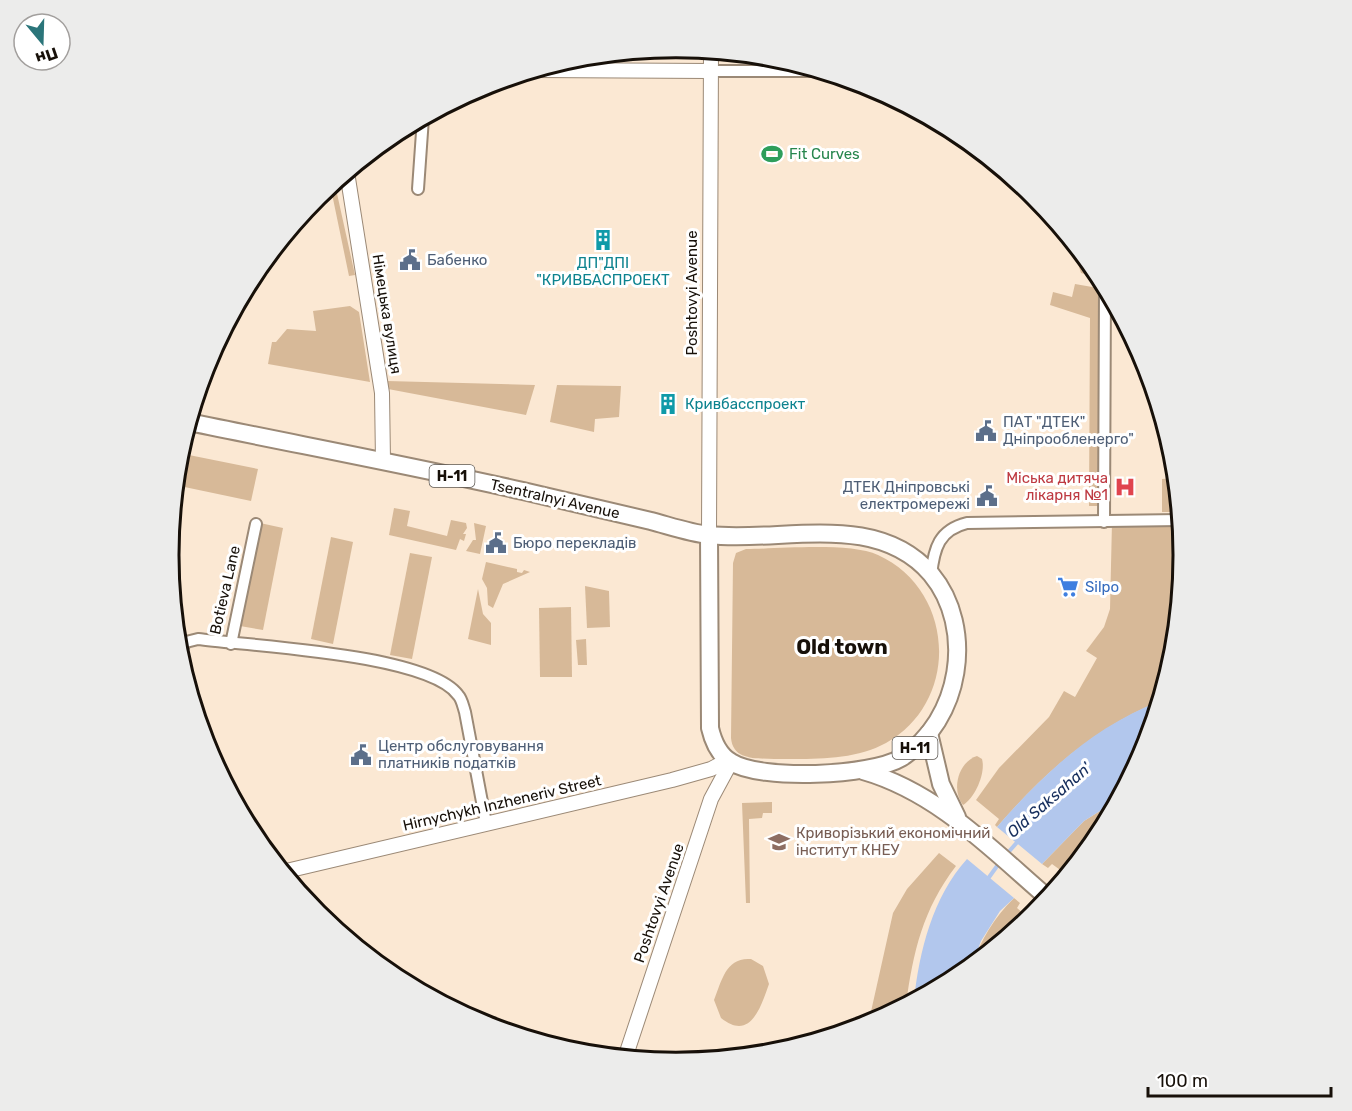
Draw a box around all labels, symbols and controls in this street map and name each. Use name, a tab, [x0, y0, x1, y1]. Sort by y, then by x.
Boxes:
north arrow	[12, 12, 72, 72]
text: Пн	[33, 43, 60, 68]
sports icon: Fit Curves	[760, 142, 784, 166]
place label: Fit Curves	[789, 145, 860, 163]
building icon: ДП"ДПІ "КРИВБАСПРОЕКТ	[591, 228, 615, 252]
street label: Poshtovyi Avenue	[683, 230, 701, 356]
public building icon: Бабенко	[398, 248, 422, 272]
place label: Бабенко	[427, 251, 487, 269]
street label: Німецька вулиця	[369, 253, 405, 375]
place label: ДП"ДПІ "КРИВБАСПРОЕКТ	[536, 254, 670, 289]
building icon: Кривбасспроект	[656, 392, 680, 416]
place label: Кривбасспроект	[685, 395, 806, 413]
place label: ПАТ "ДТЕК" Дніпрообленерго"	[1003, 413, 1134, 448]
public building icon: ПАТ "ДТЕК" Дніпрообленерго"	[974, 419, 998, 443]
road number: Н-11	[430, 465, 474, 487]
place label: Міська дитяча лікарня №1	[1006, 469, 1108, 504]
street label: Tsentralnyi Avenue	[489, 475, 621, 523]
hospital icon: Міська дитяча лікарня №1	[1113, 475, 1137, 499]
place label: ДТЕК Дніпровські електромережі	[843, 478, 970, 513]
public building icon: ДТЕК Дніпровські електромережі	[975, 484, 999, 508]
public building icon: Бюро перекладів	[484, 531, 508, 555]
place label: Бюро перекладів	[513, 534, 636, 552]
street label: Botieva Lane	[206, 544, 244, 636]
supermarket icon: Silpo	[1056, 575, 1080, 599]
place label: Silpo	[1085, 578, 1119, 596]
district label: Old town	[796, 634, 888, 659]
place label: Центр обслуговування платників податків	[378, 737, 544, 772]
road number: Н-11	[892, 737, 938, 759]
public building icon: Центр обслуговування платників податків	[349, 743, 373, 767]
water label: Old Saksahan'	[1003, 758, 1095, 842]
street label: Hirnychykh Inzheneriv Street	[401, 771, 603, 835]
place label: Криворізький економічний інститут КНЕУ	[796, 824, 990, 859]
school or university icon: Криворізький економічний інститут КНЕУ	[767, 830, 791, 854]
street label: Poshtovyi Avenue	[630, 841, 688, 965]
scale bar	[1148, 1060, 1331, 1098]
text: 100 m	[1157, 1070, 1208, 1092]

